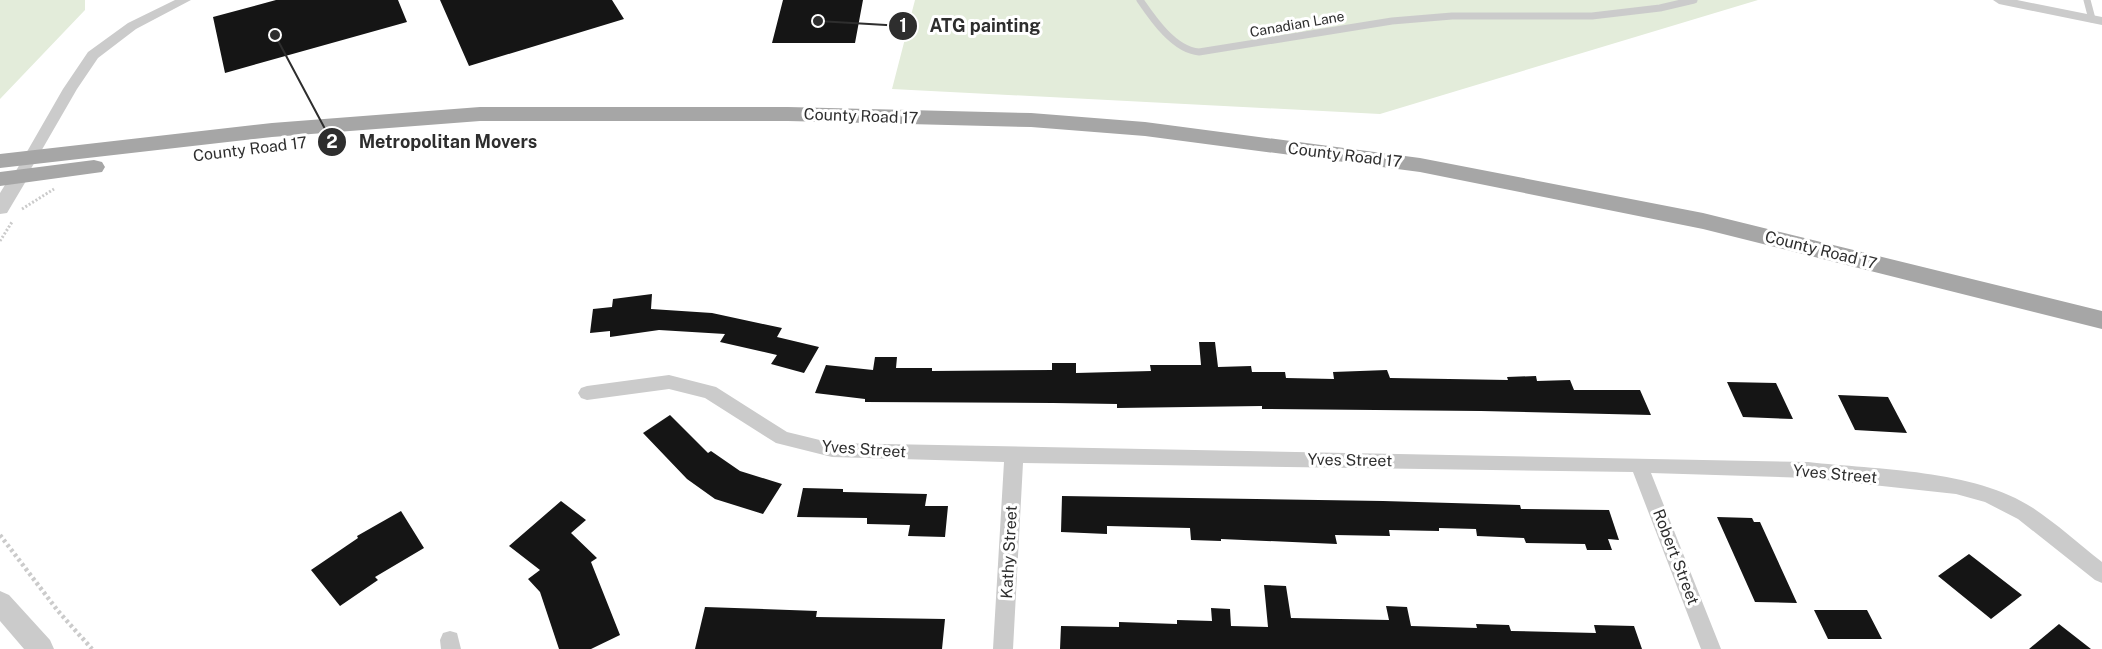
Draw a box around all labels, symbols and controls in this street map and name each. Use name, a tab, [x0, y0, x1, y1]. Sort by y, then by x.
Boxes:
callout: ATG painting	[888, 8, 1052, 44]
street label: Canadian Lane	[1248, 8, 1346, 40]
text: 1	[899, 15, 907, 36]
text: ATG painting	[930, 15, 1040, 36]
street label: County Road 17	[803, 105, 919, 127]
callout: Metropolitan Movers	[317, 124, 549, 160]
text: 2	[326, 131, 338, 152]
text: Metropolitan Movers	[359, 131, 537, 152]
street label: County Road 17	[192, 133, 308, 165]
street label: County Road 17	[1287, 139, 1403, 171]
street label: County Road 17	[1763, 227, 1879, 273]
street label: Yves Street	[821, 437, 907, 461]
street label: Yves Street	[1308, 450, 1392, 470]
street label: Yves Street	[1792, 461, 1878, 487]
street label: Kathy Street	[997, 505, 1021, 599]
street label: Robert Street	[1649, 506, 1703, 608]

